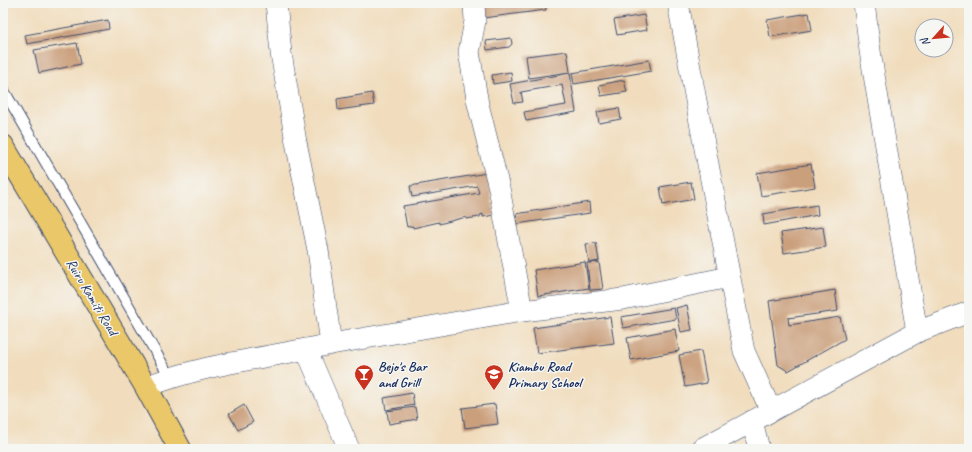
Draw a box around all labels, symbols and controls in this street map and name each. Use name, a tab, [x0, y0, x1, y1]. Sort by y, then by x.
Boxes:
north arrow	[914, 18, 954, 58]
text: N	[916, 34, 933, 49]
street label: Ruiru Kamiti Road	[62, 256, 123, 341]
place label: Bejo's Bar and Grill	[378, 358, 429, 391]
place label: Kiambu Road Primary School	[508, 358, 585, 391]
bar icon: Bejo's Bar and Grill	[353, 363, 375, 391]
school or university icon: Kiambu Road Primary School	[483, 363, 505, 391]

